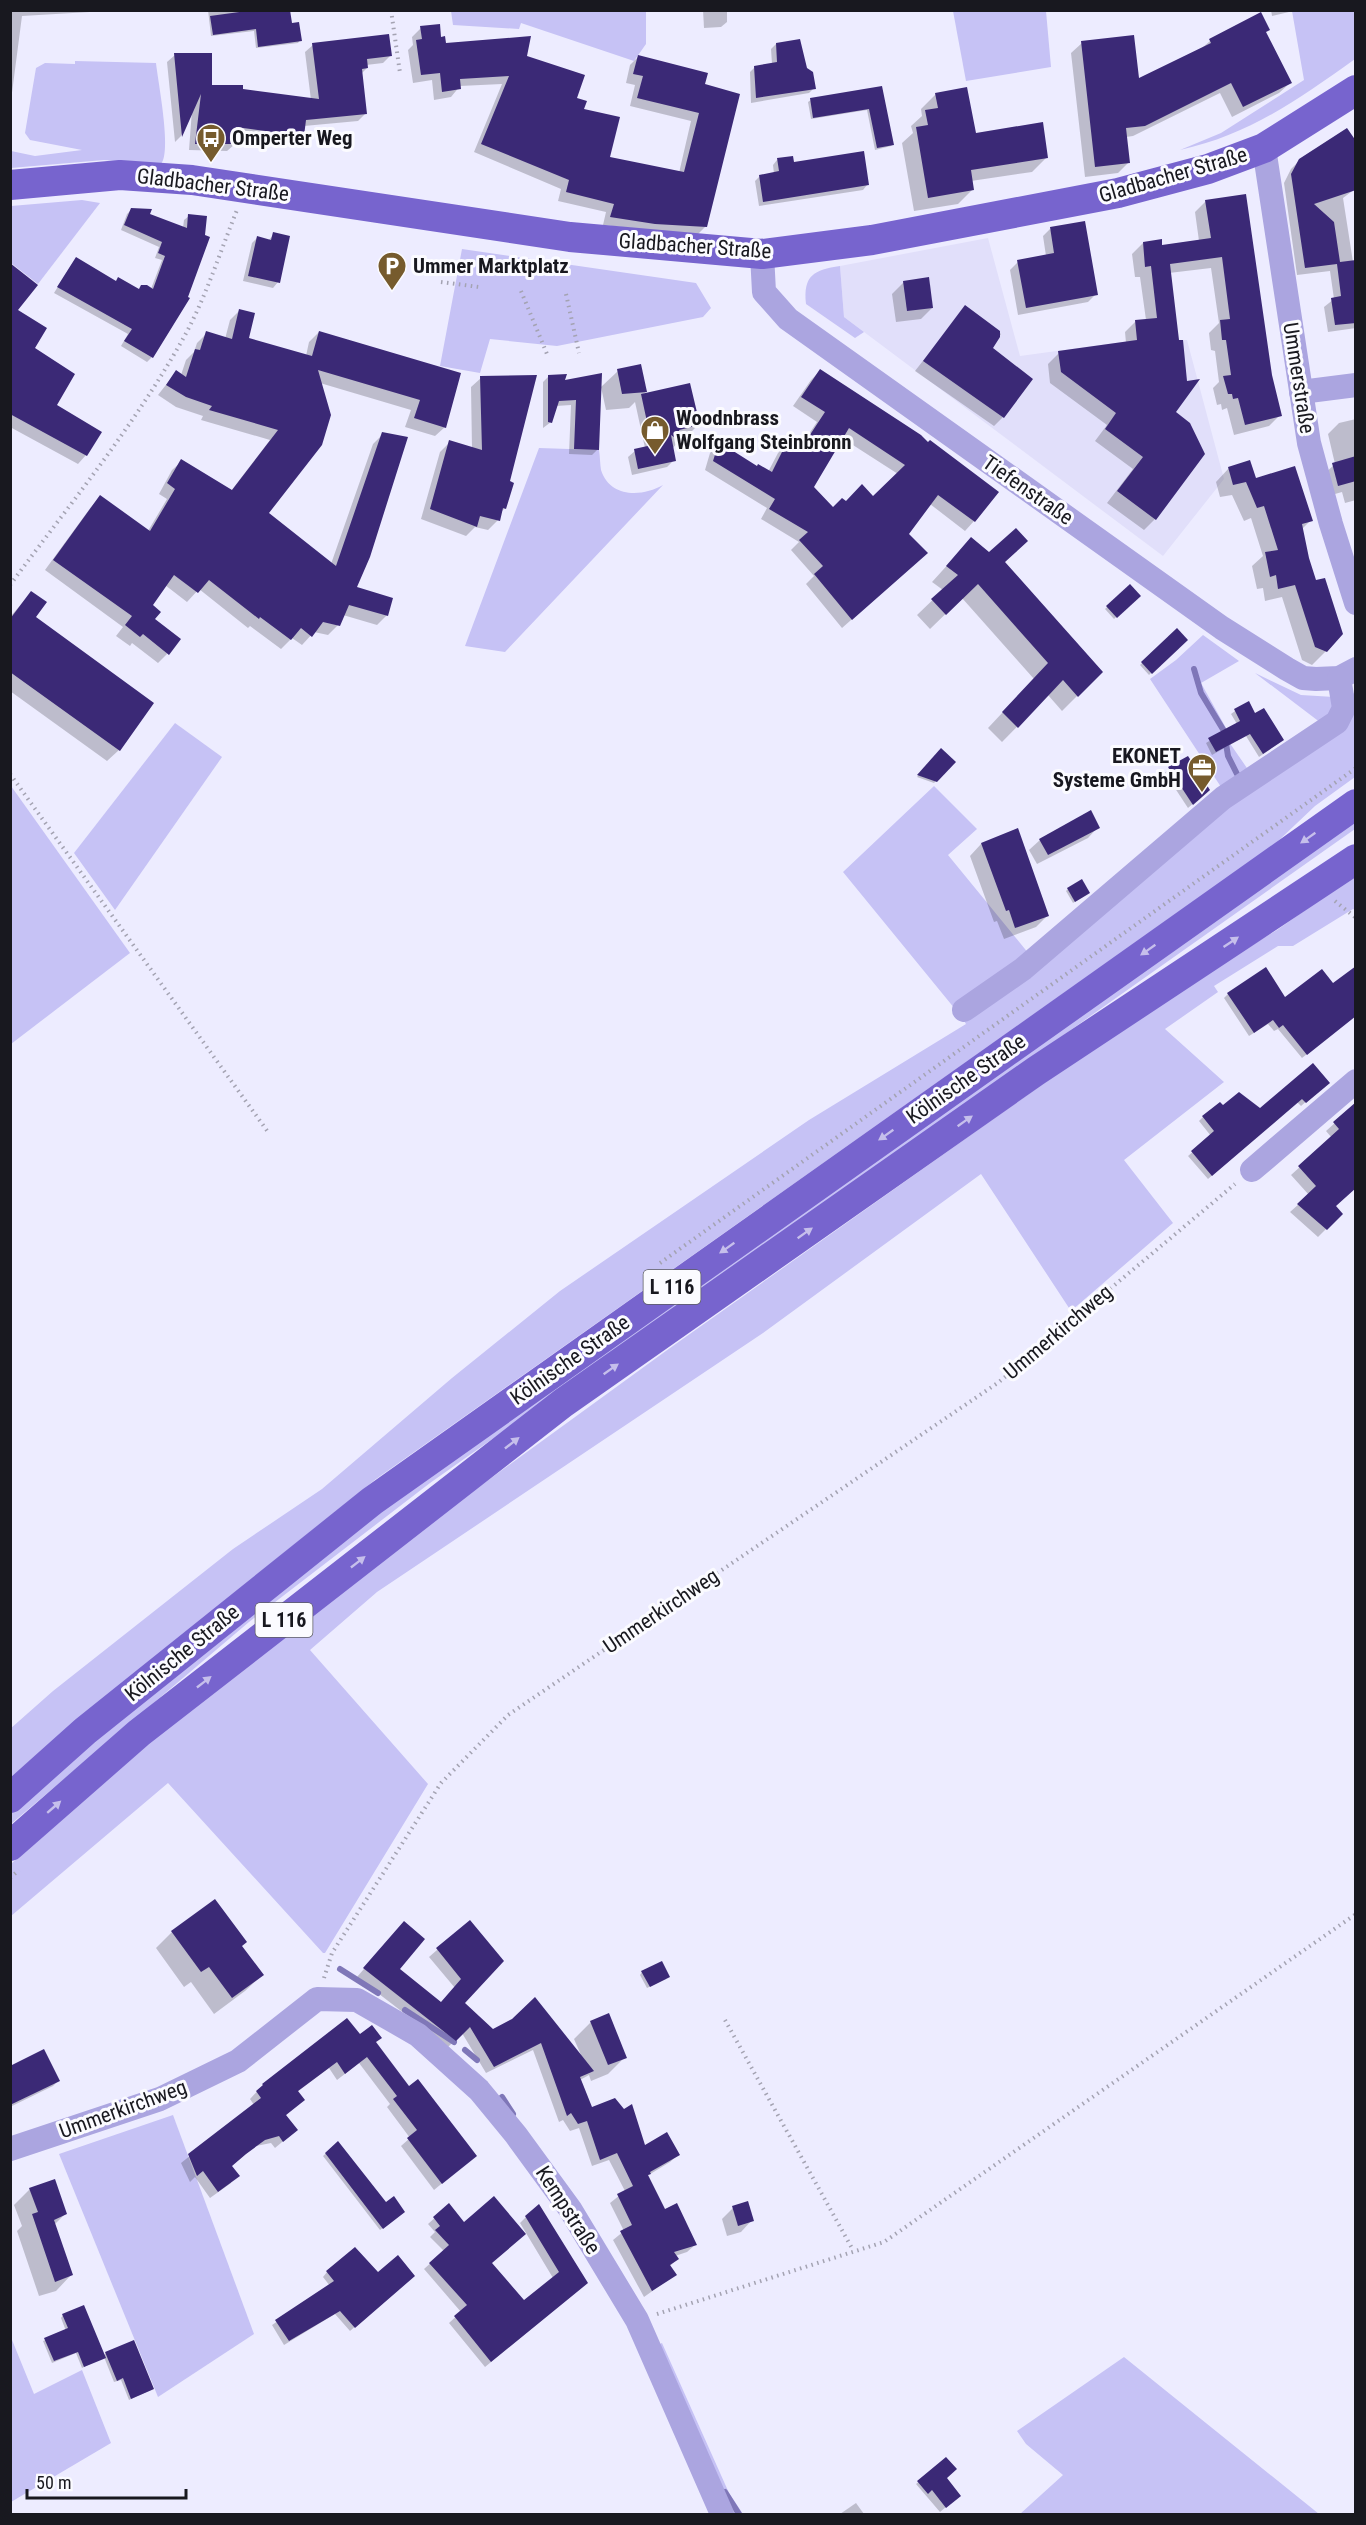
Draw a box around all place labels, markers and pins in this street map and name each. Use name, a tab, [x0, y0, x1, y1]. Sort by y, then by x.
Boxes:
bus stop icon: Omperter Weg	[195, 122, 227, 164]
place label: Omperter Weg	[232, 126, 352, 150]
parking icon: Ummer Marktplatz	[376, 250, 408, 292]
place label: Ummer Marktplatz	[413, 254, 569, 278]
place label: Woodnbrass Wolfgang Steinbronn	[676, 406, 852, 454]
shop icon: Woodnbrass Wolfgang Steinbronn	[639, 414, 671, 456]
place label: EKONET Systeme GmbH	[1053, 744, 1181, 792]
office icon: EKONET Systeme GmbH	[1186, 752, 1218, 794]

